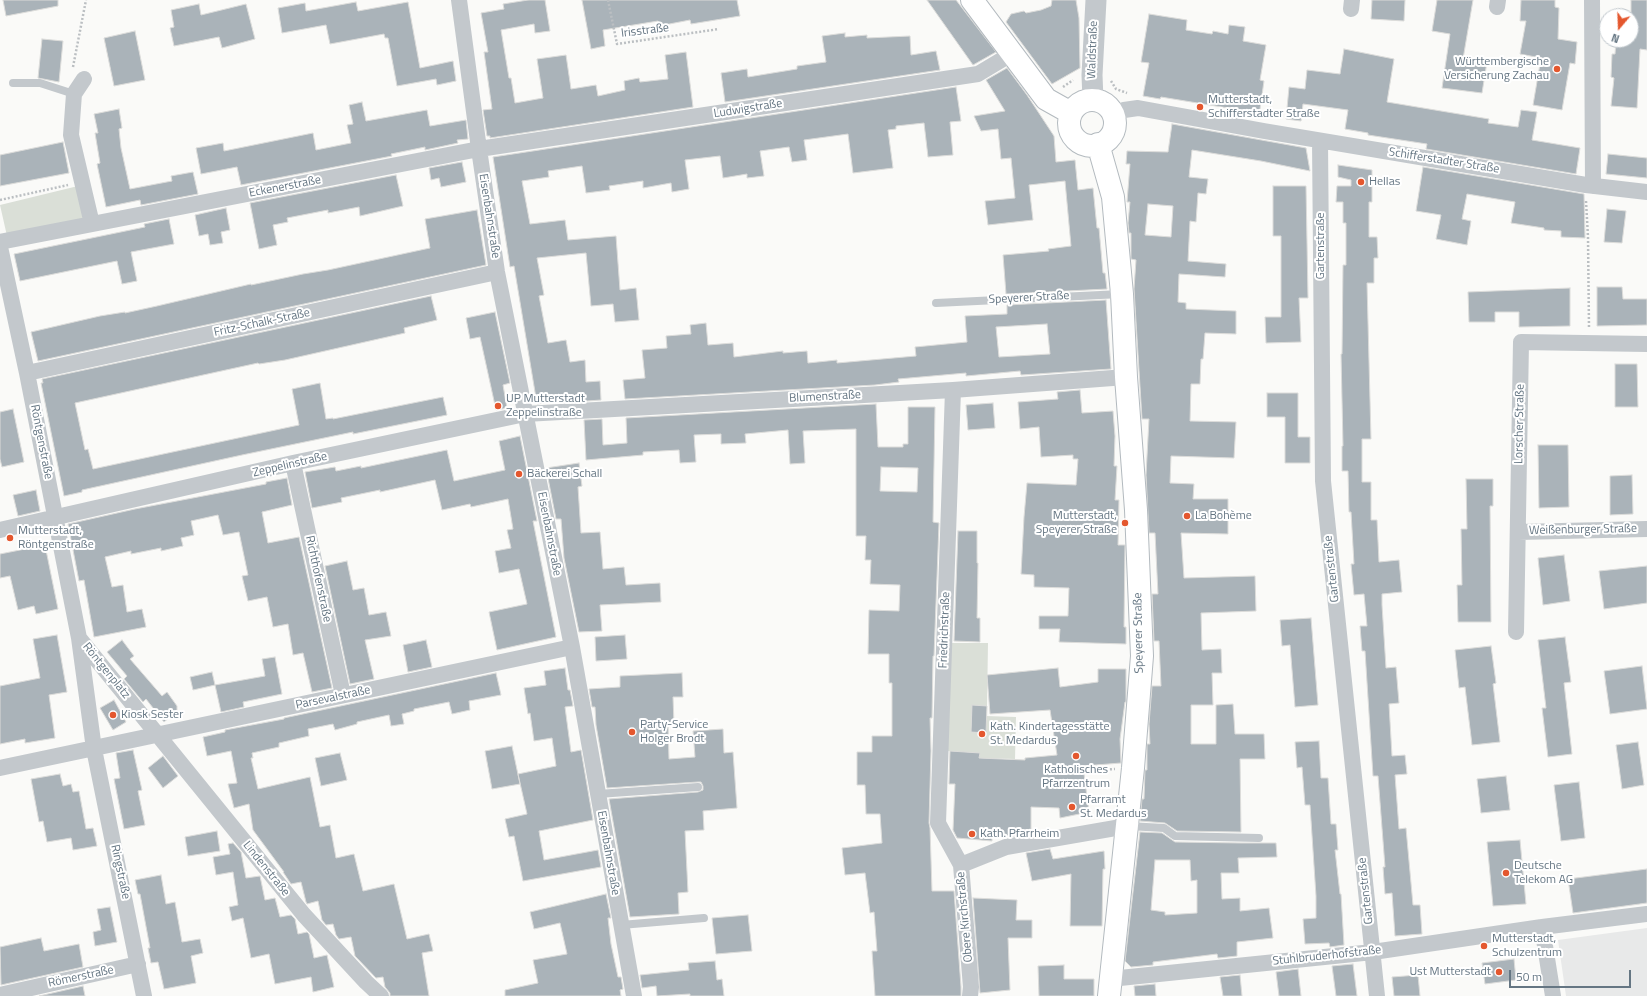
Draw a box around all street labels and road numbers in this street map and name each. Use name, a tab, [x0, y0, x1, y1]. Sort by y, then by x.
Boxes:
street label: Irisstraße	[620, 21, 670, 41]
street label: Waldstraße	[1085, 21, 1101, 79]
street label: Ludwigstraße	[713, 96, 783, 122]
street label: Schifferstadter Straße	[1388, 145, 1500, 177]
street label: Eckenerstraße	[248, 173, 322, 201]
street label: Eisenbahnstraße	[475, 173, 503, 259]
street label: Gartenstraße	[1314, 212, 1328, 280]
street label: Speyerer Straße	[988, 289, 1070, 307]
street label: Fritz-Schalk-Straße	[213, 306, 311, 340]
street label: Lorscher Straße	[1512, 384, 1528, 464]
street label: Blumenstraße	[789, 388, 861, 406]
street label: Röntgenstraße	[27, 403, 55, 481]
street label: Zeppelinstraße	[251, 449, 329, 481]
street label: Eisenbahnstraße	[534, 491, 564, 577]
street label: Weißenburger Straße	[1529, 522, 1637, 538]
street label: Richthofenstraße	[302, 535, 334, 623]
street label: Gartenstraße	[1321, 535, 1343, 603]
street label: Friedrichstraße	[936, 591, 954, 669]
street label: Speyerer Straße	[1131, 592, 1147, 674]
street label: Röntgenplatz	[79, 640, 133, 702]
street label: Parsevalstraße	[294, 683, 372, 713]
street label: Eisenbahnstraße	[593, 810, 623, 896]
street label: Lindenstraße	[239, 839, 293, 899]
street label: Ringstraße	[107, 843, 133, 901]
street label: Gartenstraße	[1355, 857, 1377, 925]
street label: Obere Kirchstraße	[954, 871, 976, 963]
street label: Stuhlbruderhofstraße	[1272, 943, 1382, 969]
street label: Römerstraße	[47, 963, 115, 991]

